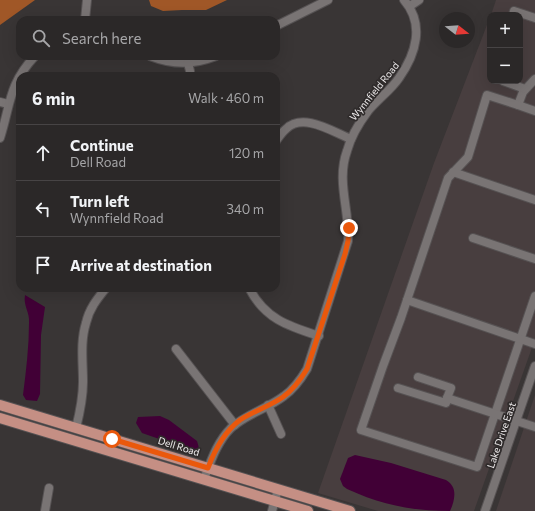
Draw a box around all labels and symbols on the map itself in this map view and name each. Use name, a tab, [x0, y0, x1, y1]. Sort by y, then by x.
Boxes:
north arrow	[439, 12, 475, 48]
street label: Wynnfield Road	[347, 59, 401, 123]
route end	[340, 219, 358, 237]
street label: Lake Drive East	[484, 400, 518, 470]
route start	[103, 430, 121, 448]
street label: Dell Road	[157, 434, 202, 458]

